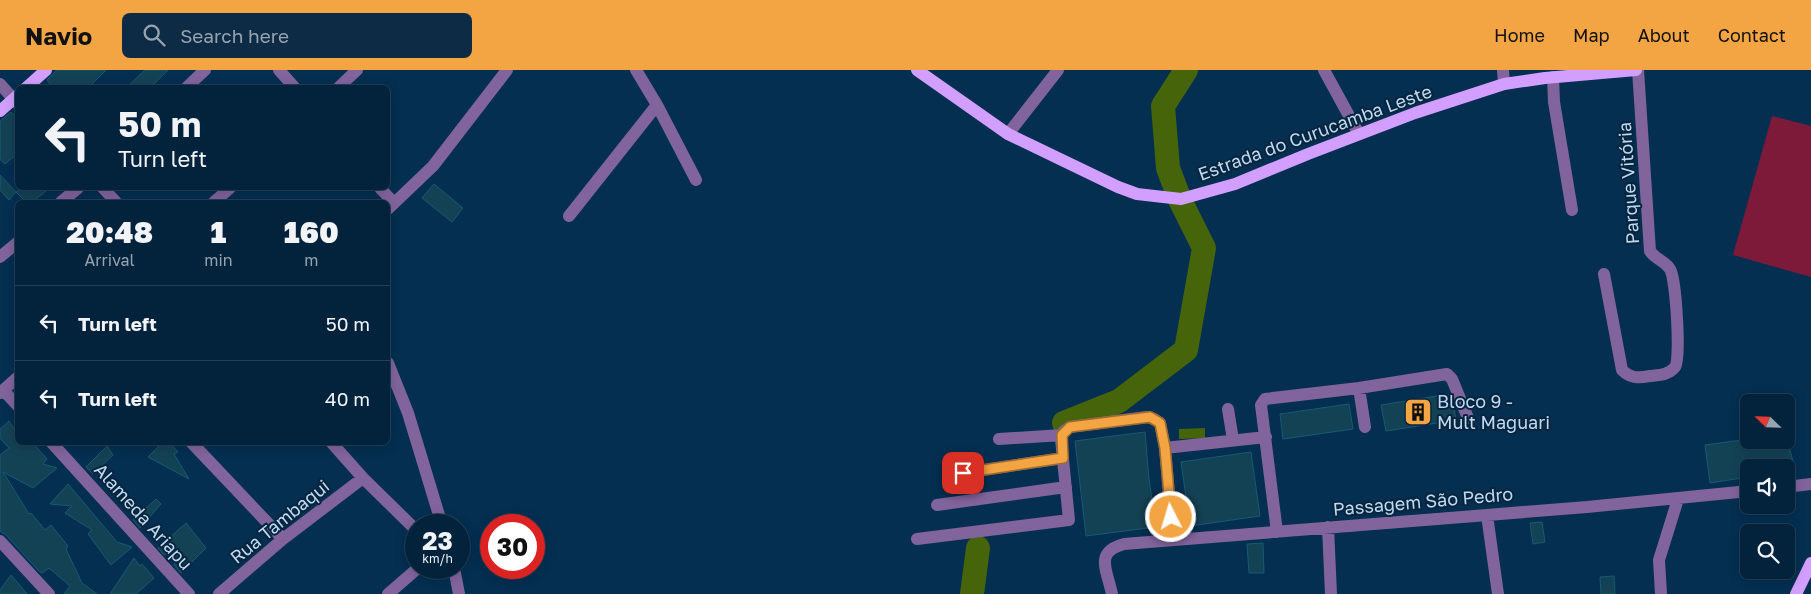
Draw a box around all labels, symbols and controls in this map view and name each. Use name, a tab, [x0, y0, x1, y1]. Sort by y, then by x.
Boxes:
search box	[122, 13, 472, 58]
text: Navio	[25, 21, 92, 50]
icon: search	[140, 21, 168, 49]
text: Search here	[180, 24, 289, 47]
text: Home	[1494, 24, 1545, 46]
text: Map	[1573, 24, 1610, 46]
text: About	[1638, 24, 1690, 46]
text: Contact	[1718, 24, 1786, 46]
street label: Estrada do Curucamba Leste	[1195, 79, 1435, 185]
text: 50 m	[118, 103, 201, 145]
icon: left	[35, 105, 100, 170]
street label: Parque Vitória	[1613, 121, 1643, 245]
text: Turn left	[118, 145, 207, 172]
text: 20:48	[66, 214, 153, 250]
text: 1	[211, 214, 226, 250]
text: 160	[284, 214, 339, 250]
text: Arrival	[85, 250, 135, 270]
text: min	[204, 250, 233, 270]
text: m	[304, 250, 318, 270]
icon: left	[35, 309, 63, 337]
text: Turn left	[78, 312, 157, 335]
text: 50 m	[326, 312, 370, 335]
icon: left	[35, 384, 63, 412]
text: Turn left	[78, 387, 157, 410]
text: 40 m	[325, 387, 370, 410]
place label: Bloco 9 - Mult Maguari	[1437, 390, 1550, 433]
north arrow	[1740, 394, 1795, 449]
map controls	[1740, 394, 1795, 579]
building icon: Bloco 9 - Mult Maguari	[1403, 397, 1433, 427]
pin	[942, 452, 984, 494]
street label: Alameda Ariapu	[90, 459, 197, 574]
icon: arrive	[949, 459, 977, 487]
button: sound	[1740, 459, 1795, 514]
street label: Rua Tambaqui	[225, 475, 333, 568]
street label: Passagem São Pedro	[1332, 482, 1514, 520]
position arrow	[1144, 490, 1196, 542]
speed limit sign: 30	[480, 514, 545, 579]
button: search	[1740, 524, 1795, 579]
text: 23	[422, 525, 453, 556]
text: km/h	[422, 551, 453, 566]

